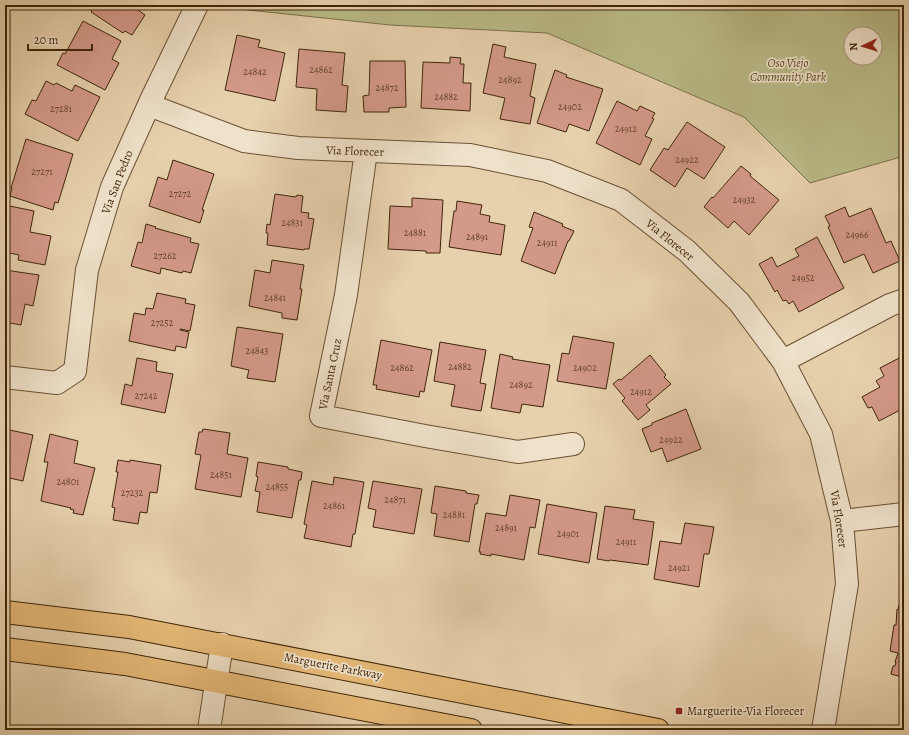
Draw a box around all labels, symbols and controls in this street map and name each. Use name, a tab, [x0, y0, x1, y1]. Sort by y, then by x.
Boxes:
scale bar	[28, 26, 92, 52]
north arrow	[843, 26, 883, 66]
text: 20 m	[34, 32, 58, 48]
text: N	[846, 42, 861, 51]
park label: Oso Viejo Community Park	[750, 55, 827, 85]
house number: 24862	[309, 63, 333, 76]
house number: 24842	[243, 65, 267, 78]
house number: 24892	[498, 73, 522, 86]
house number: 24872	[375, 81, 399, 94]
house number: 24882	[434, 90, 458, 103]
house number: 24902	[558, 100, 582, 113]
house number: 27281	[50, 102, 73, 115]
house number: 24912	[615, 122, 637, 135]
street label: Via Florecer	[325, 142, 385, 160]
street label: Via San Pedro	[97, 148, 137, 217]
house number: 24922	[675, 153, 699, 166]
house number: 27271	[31, 165, 53, 178]
house number: 27272	[169, 187, 192, 200]
house number: 24932	[733, 193, 756, 206]
street label: Via Florecer	[642, 215, 698, 265]
house number: 24831	[281, 216, 303, 229]
house number: 24881	[404, 226, 427, 239]
house number: 24966	[845, 228, 869, 241]
house number: 24891	[466, 230, 489, 243]
house number: 24911	[537, 236, 558, 249]
house number: 27262	[153, 249, 177, 262]
house number: 24952	[792, 271, 815, 284]
house number: 24841	[264, 291, 287, 304]
house number: 27252	[151, 316, 174, 329]
street label: Via Santa Cruz	[314, 337, 345, 412]
house number: 24843	[246, 344, 268, 357]
house number: 24882	[448, 360, 472, 373]
house number: 24862	[390, 361, 414, 374]
house number: 24902	[573, 361, 597, 374]
house number: 24892	[509, 378, 533, 391]
house number: 24912	[630, 385, 652, 398]
house number: 27242	[135, 389, 158, 402]
house number: 24922	[659, 433, 683, 446]
house number: 24851	[210, 468, 233, 481]
house number: 24801	[57, 475, 80, 488]
house number: 24855	[266, 480, 288, 493]
house number: 27232	[121, 486, 144, 499]
street label: Via Florecer	[826, 488, 851, 549]
house number: 24871	[384, 493, 406, 506]
house number: 24861	[323, 499, 346, 512]
house number: 24881	[443, 508, 466, 521]
house number: 24891	[495, 521, 518, 534]
house number: 24901	[557, 527, 580, 540]
house number: 24911	[616, 535, 637, 548]
house number: 24921	[668, 561, 691, 574]
street label: Marguerite Parkway	[283, 649, 384, 683]
place label: Marguerite-Via Florecer	[687, 703, 804, 719]
marker: Marguerite-Via Florecer	[674, 706, 684, 716]

